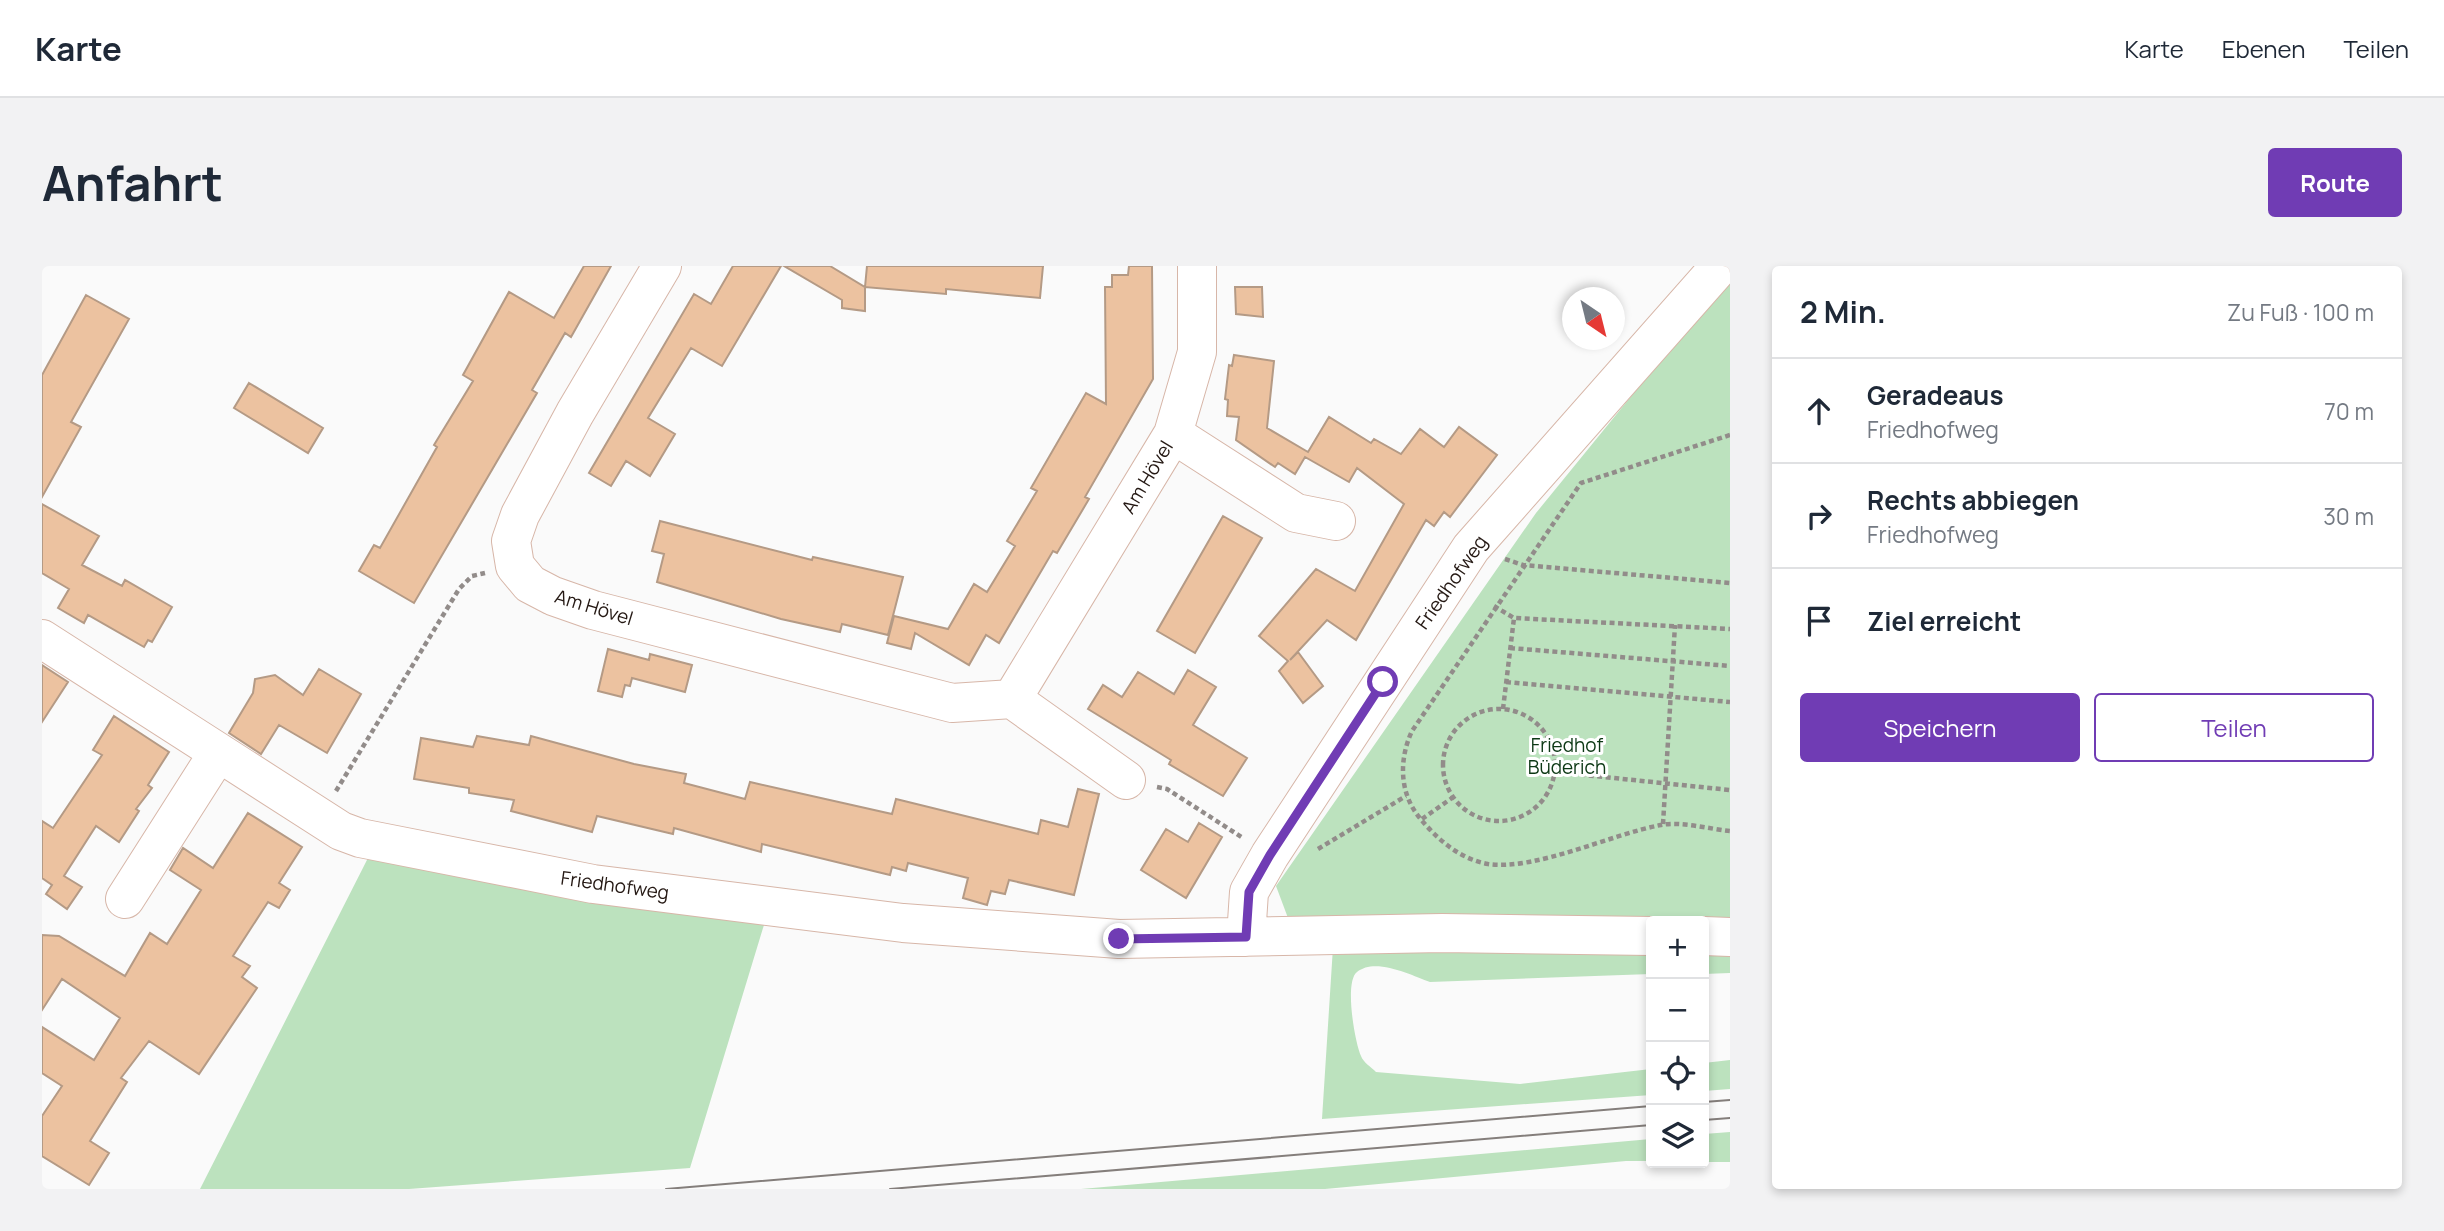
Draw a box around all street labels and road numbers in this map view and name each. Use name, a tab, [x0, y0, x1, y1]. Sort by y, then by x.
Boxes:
street label: Am Hövel	[1115, 436, 1179, 518]
street label: Friedhofweg	[1409, 530, 1493, 634]
street label: Am Hövel	[552, 583, 636, 631]
street label: Friedhofweg	[559, 865, 671, 905]

